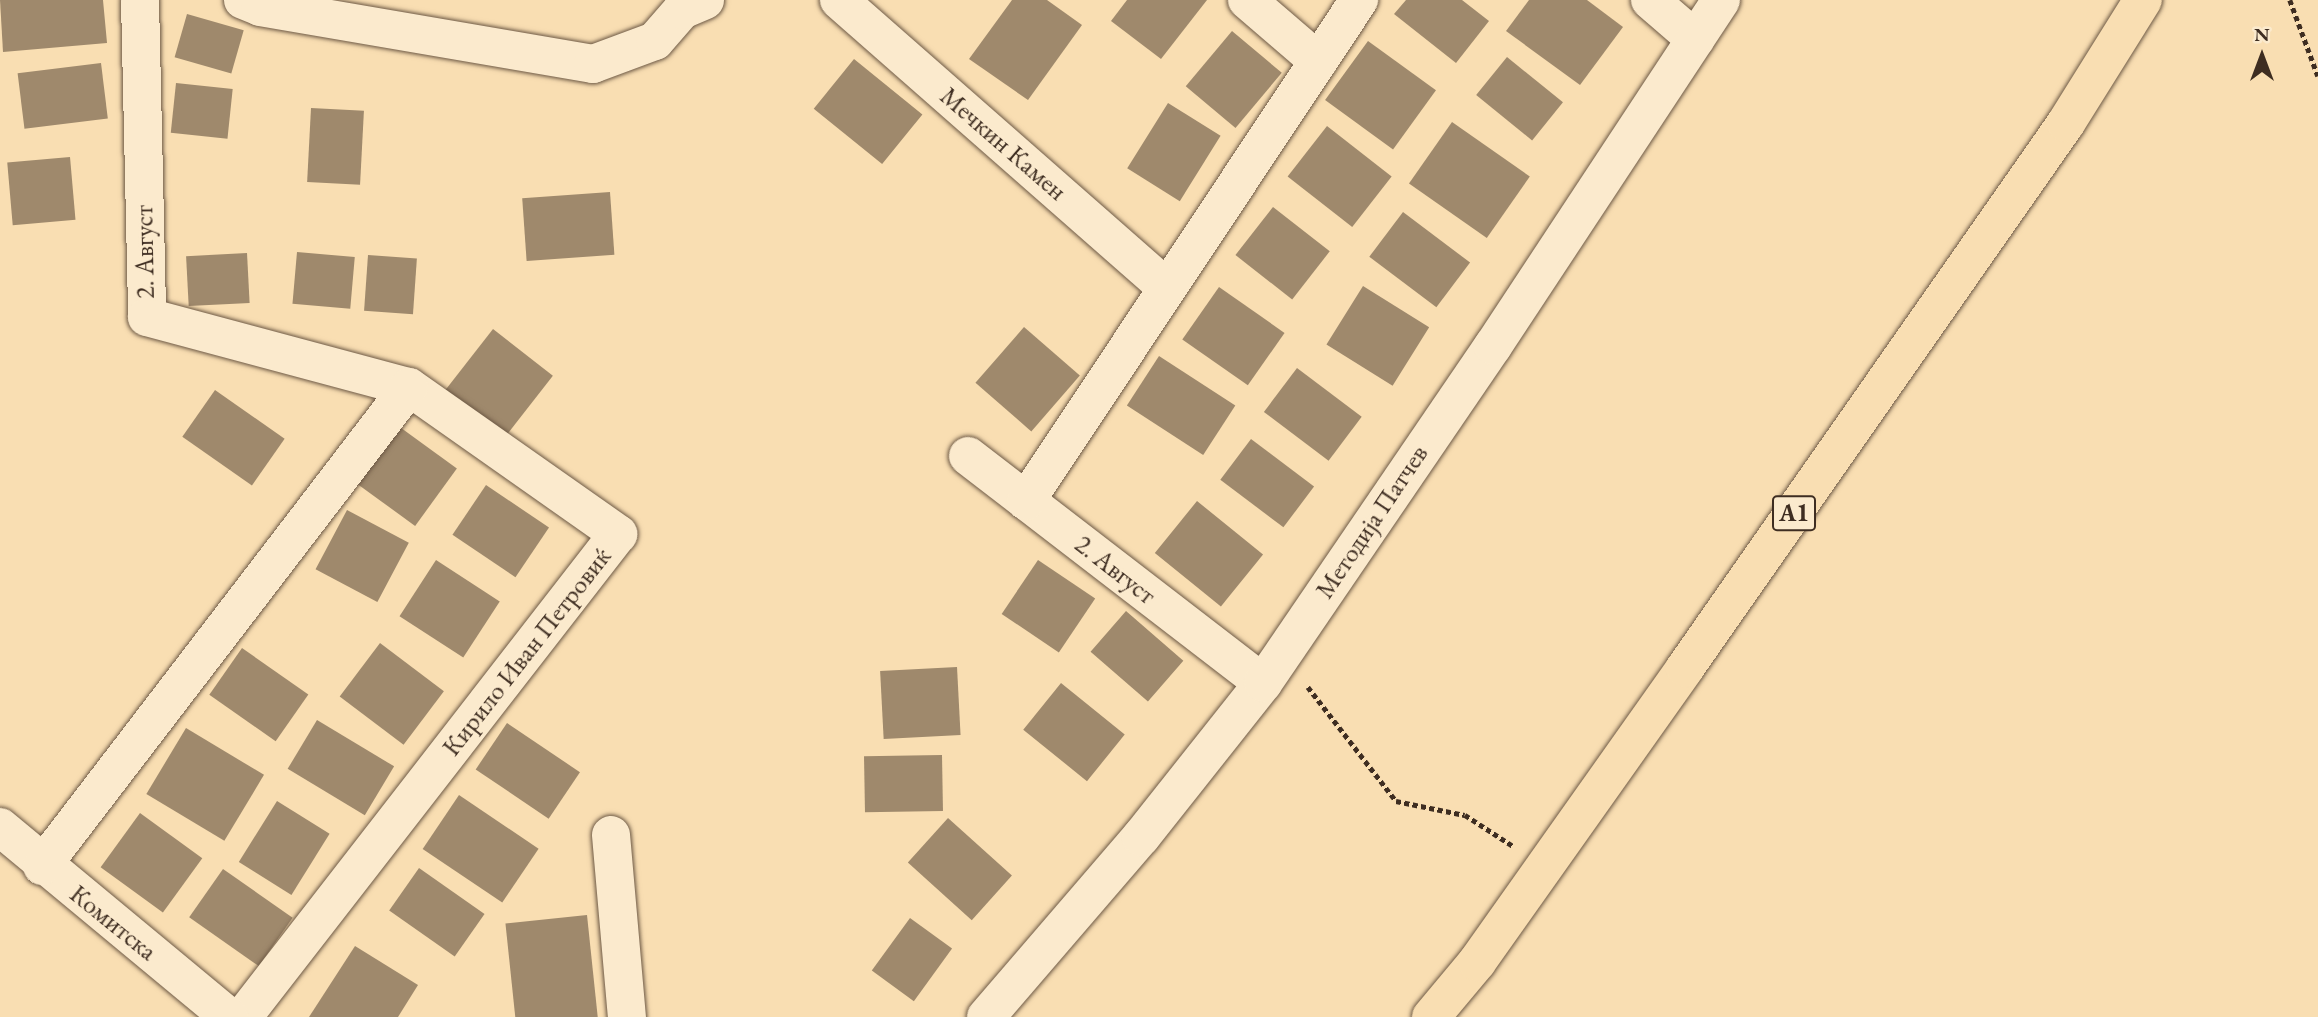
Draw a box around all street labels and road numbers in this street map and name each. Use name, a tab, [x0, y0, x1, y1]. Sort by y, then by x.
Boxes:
street label: Мечкин Камен	[933, 81, 1073, 207]
street label: 2. Август	[129, 205, 161, 299]
street label: Методиjа Патчев	[1309, 439, 1435, 605]
road number: A1	[1771, 492, 1817, 534]
street label: 2. Август	[1068, 529, 1162, 611]
street label: Кирило Иван Петровиќ	[436, 542, 618, 762]
street label: Комитска	[63, 879, 163, 967]

